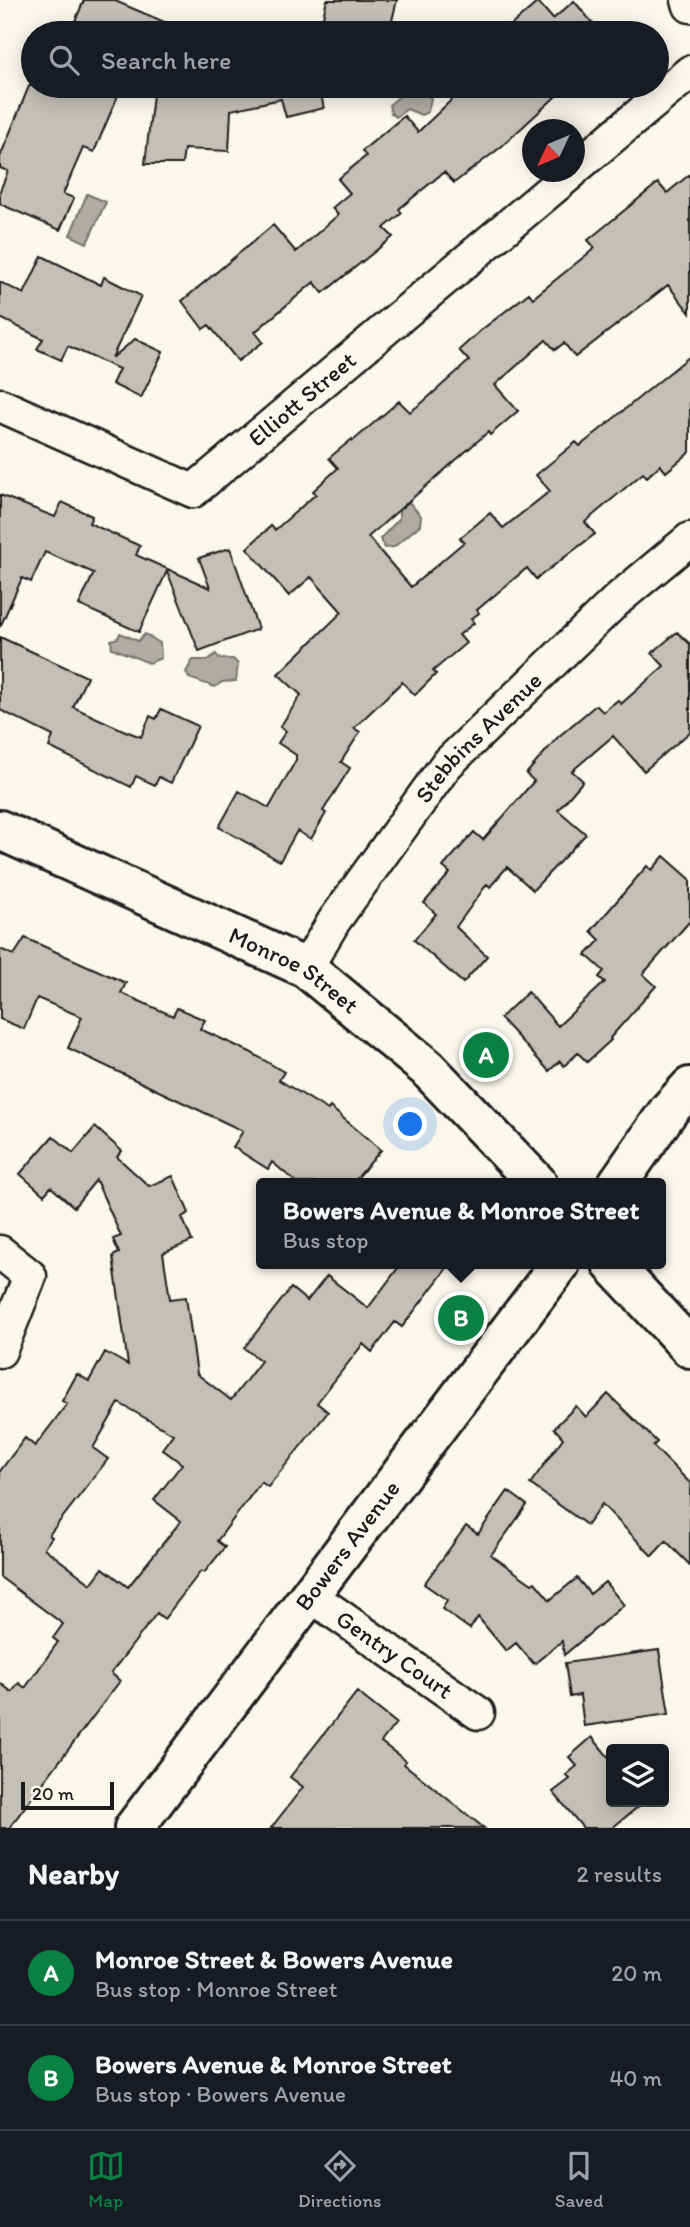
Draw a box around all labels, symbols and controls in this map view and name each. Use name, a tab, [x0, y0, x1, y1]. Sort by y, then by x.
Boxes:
search box	[21, 21, 669, 98]
icon: search	[45, 41, 83, 79]
text: Search here	[101, 44, 231, 76]
north arrow	[522, 119, 585, 182]
street label: Elliott Street	[242, 345, 362, 452]
street label: Stebbins Avenue	[409, 665, 548, 808]
street label: Monroe Street	[224, 920, 365, 1019]
pin: A	[463, 1029, 509, 1081]
your location	[393, 1107, 427, 1141]
popup	[256, 1178, 666, 1269]
text: Bowers Avenue & Monroe Street	[283, 1194, 639, 1226]
text: Bus stop	[283, 1226, 369, 1254]
pin: B	[438, 1292, 484, 1344]
street label: Bowers Avenue	[288, 1474, 406, 1616]
street label: Gentry Court	[331, 1603, 459, 1705]
map controls	[606, 1744, 669, 1807]
button: layers	[606, 1744, 669, 1807]
scale bar	[21, 1779, 114, 1811]
text: 20 m	[32, 1782, 74, 1805]
text: Nearby	[28, 1855, 119, 1892]
text: 2 results	[576, 1860, 662, 1888]
text: Monroe Street & Bowers Avenue	[95, 1943, 453, 1975]
text: A	[44, 1959, 58, 1987]
text: 20 m	[611, 1959, 662, 1987]
text: Bus stop · Monroe Street	[95, 1975, 337, 2003]
text: Bowers Avenue & Monroe Street	[95, 2048, 451, 2080]
text: B	[44, 2064, 58, 2092]
text: 40 m	[609, 2064, 662, 2092]
text: Bus stop · Bowers Avenue	[95, 2080, 346, 2108]
tab: Map	[87, 2147, 125, 2212]
tab: Directions	[298, 2147, 382, 2212]
tab: Saved	[555, 2147, 603, 2212]

